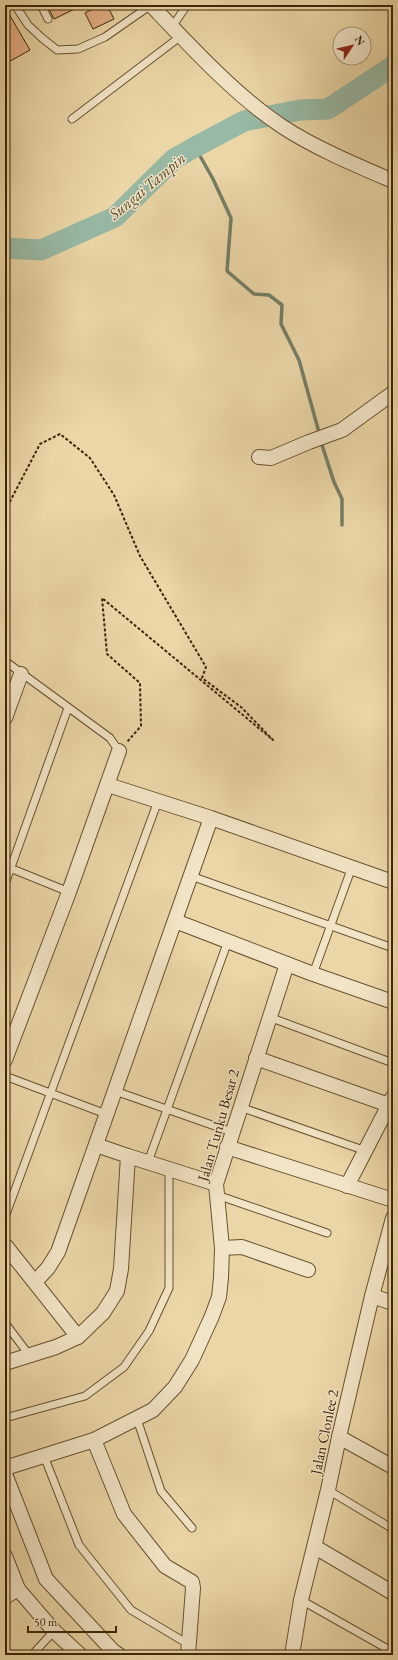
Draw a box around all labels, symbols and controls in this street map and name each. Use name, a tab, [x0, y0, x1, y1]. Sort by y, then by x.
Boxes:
north arrow	[332, 26, 372, 66]
text: N	[352, 33, 369, 48]
water label: Sungai Tampin	[103, 148, 190, 225]
street label: Jalan Tunku Besar 2	[192, 1066, 243, 1185]
street label: Jalan Clonlee 2	[305, 1387, 342, 1478]
scale bar	[28, 1608, 116, 1634]
text: 50 m	[34, 1614, 58, 1630]

